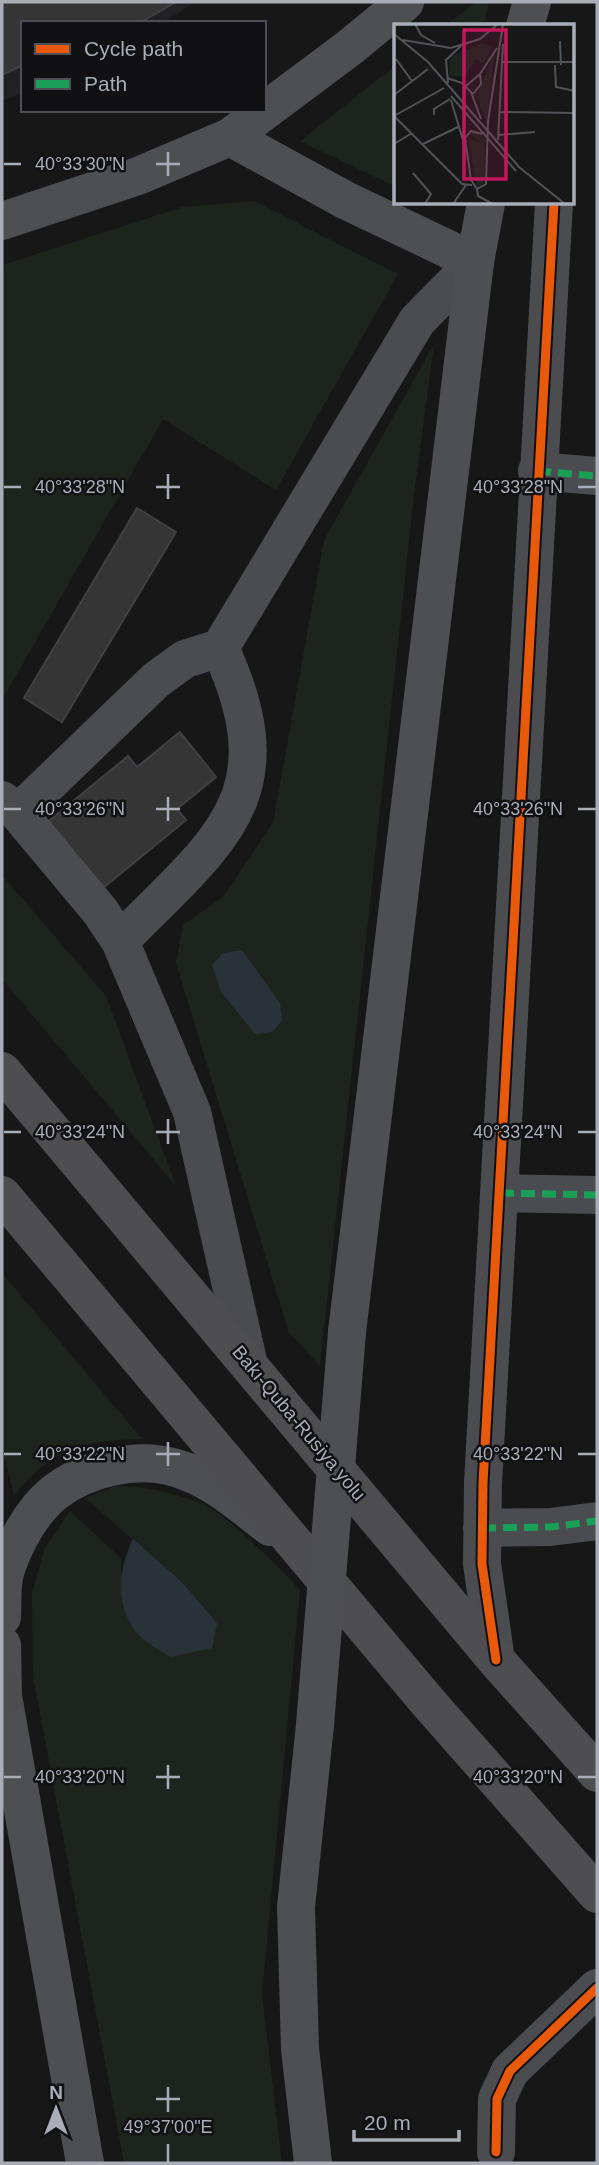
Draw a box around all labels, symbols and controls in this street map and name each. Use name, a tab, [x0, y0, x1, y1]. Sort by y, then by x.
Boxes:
legend	[21, 21, 266, 112]
inset map	[394, 24, 574, 205]
text: Cycle path	[84, 37, 183, 60]
text: Path	[84, 72, 127, 95]
text: 40°33'30"N	[35, 154, 125, 174]
text: 40°33'28"N	[35, 477, 125, 497]
text: 40°33'28"N	[473, 477, 563, 497]
text: 40°33'26"N	[35, 799, 125, 819]
text: 40°33'26"N	[473, 799, 563, 819]
text: 40°33'24"N	[35, 1122, 125, 1142]
text: 40°33'24"N	[473, 1122, 563, 1142]
street label: Bakı-Quba-Rusiya yolu	[228, 1341, 370, 1505]
text: 40°33'22"N	[35, 1444, 125, 1464]
text: 40°33'22"N	[473, 1444, 563, 1464]
text: 40°33'20"N	[35, 1767, 125, 1787]
text: 40°33'20"N	[473, 1767, 563, 1787]
north arrow	[21, 2074, 91, 2144]
text: N	[49, 2082, 63, 2103]
scale bar	[354, 2098, 459, 2142]
text: 20 m	[364, 2111, 411, 2134]
text: 49°37'00"E	[123, 2117, 213, 2137]

